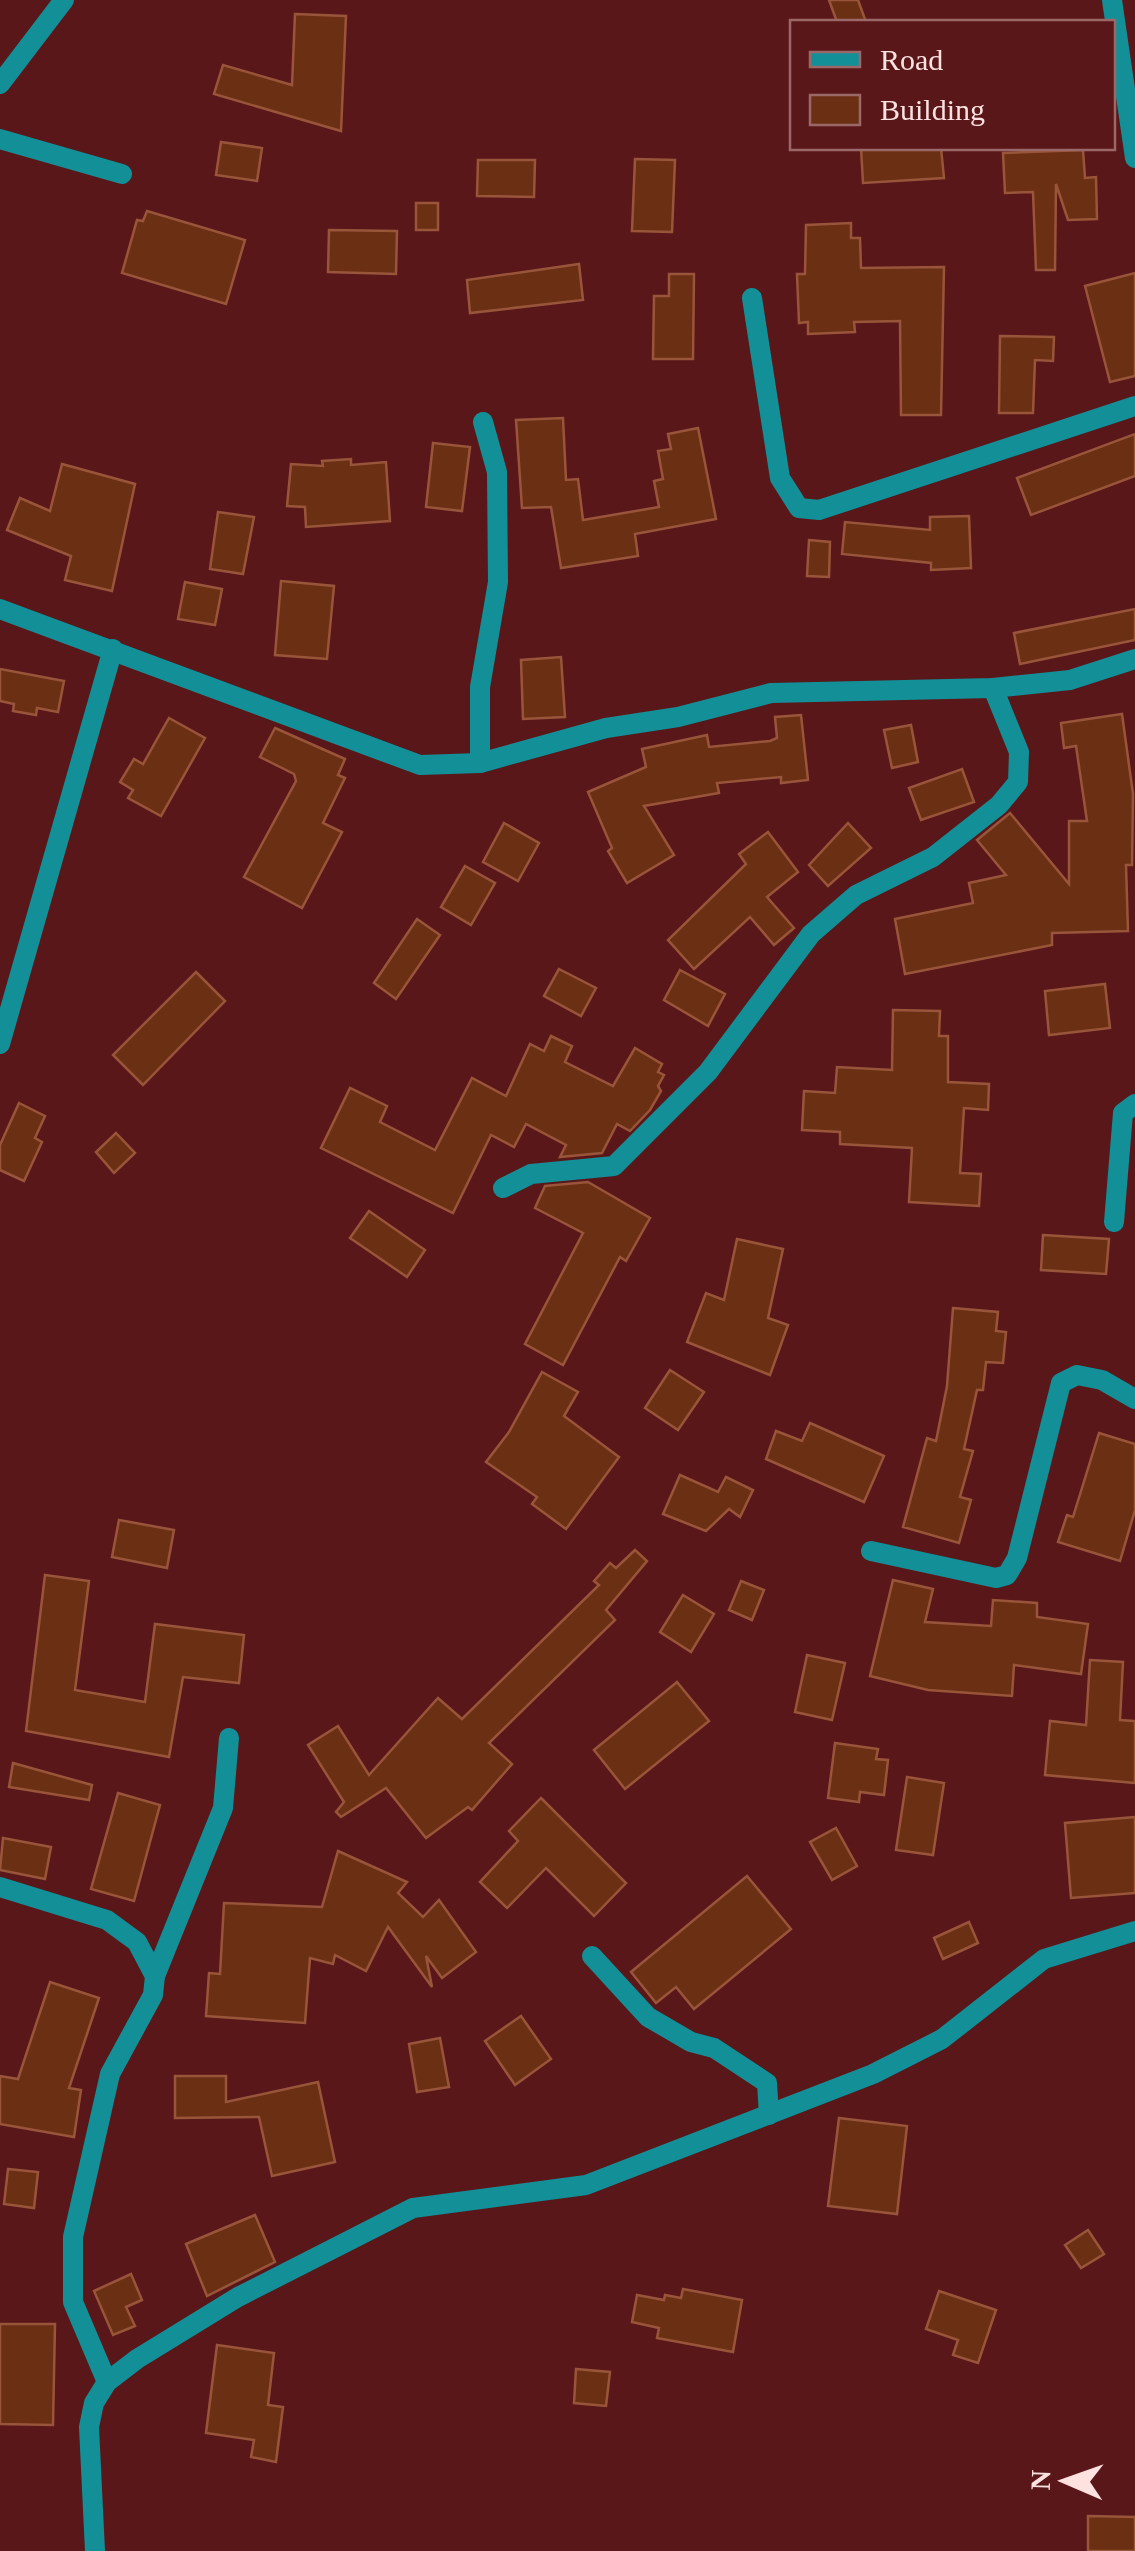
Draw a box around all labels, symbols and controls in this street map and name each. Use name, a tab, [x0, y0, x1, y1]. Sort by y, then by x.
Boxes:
legend	[790, 20, 1115, 150]
text: Road	[880, 43, 943, 76]
text: Building	[880, 93, 985, 126]
north arrow	[1015, 2431, 1115, 2531]
text: N	[1025, 2469, 1056, 2491]

